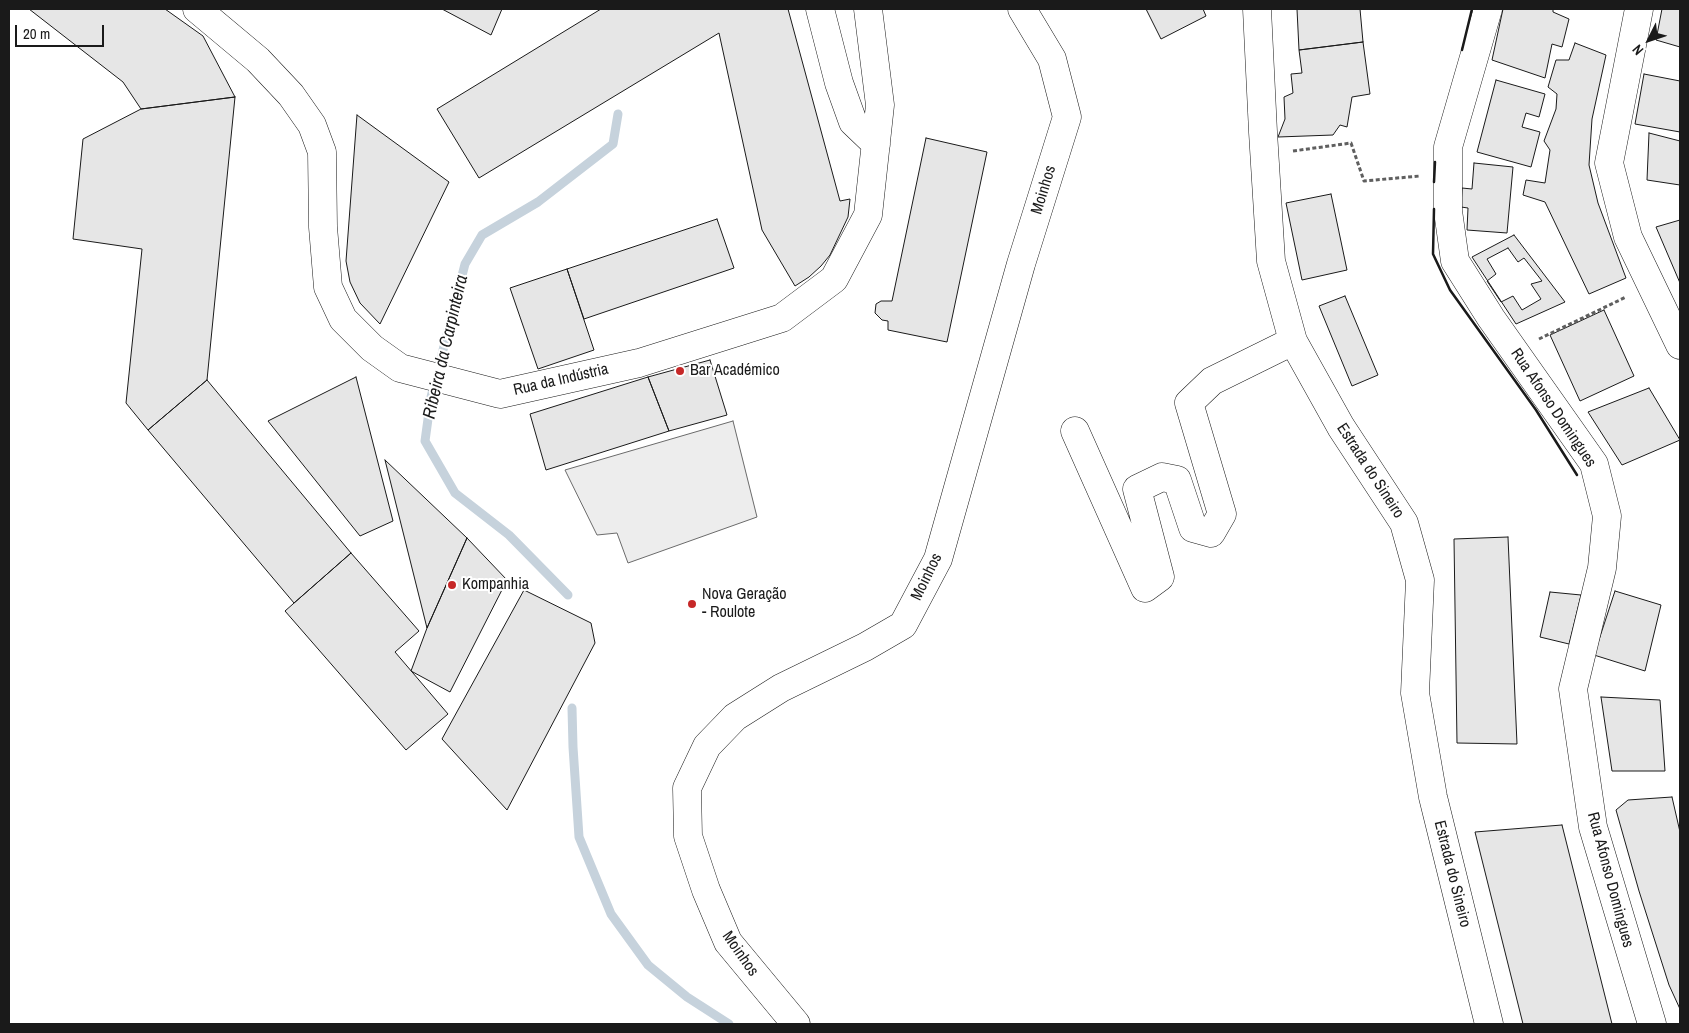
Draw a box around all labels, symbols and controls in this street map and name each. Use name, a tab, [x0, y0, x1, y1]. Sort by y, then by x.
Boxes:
scale bar	[18, 15, 106, 47]
north arrow	[1624, 15, 1674, 65]
text: 20 m	[23, 23, 50, 44]
text: N	[1628, 41, 1647, 59]
street label: Moinhos	[1027, 163, 1061, 217]
water label: Ribeira da Carpinteira	[419, 273, 473, 421]
street label: Rua Afonso Domingues	[1506, 345, 1600, 471]
street label: Rua da Indústria	[512, 360, 610, 400]
place label: Bar Académico	[690, 361, 780, 381]
marker: Bar Académico	[674, 365, 686, 377]
street label: Estrada do Sineiro	[1332, 420, 1408, 522]
street label: Moinhos	[907, 550, 947, 604]
place label: Kompanhia	[462, 575, 529, 595]
marker: Kompanhia	[446, 579, 458, 591]
place label: Nova Geração - Roulote	[702, 585, 787, 623]
marker: Nova Geração - Roulote	[686, 598, 698, 610]
street label: Rua Afonso Domingues	[1583, 810, 1637, 950]
street label: Estrada do Sineiro	[1429, 819, 1475, 929]
street label: Moinhos	[718, 928, 762, 980]

